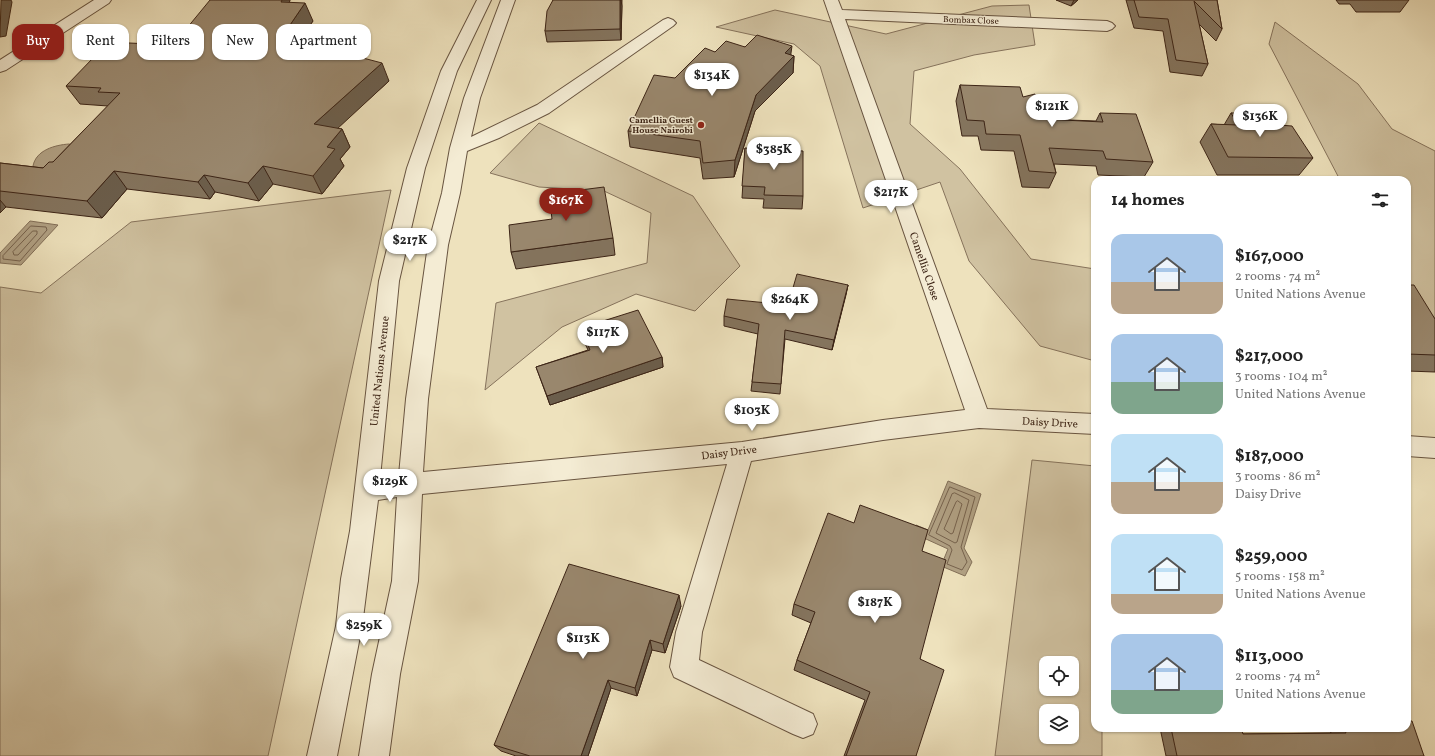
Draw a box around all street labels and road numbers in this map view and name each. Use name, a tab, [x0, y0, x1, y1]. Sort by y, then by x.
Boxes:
street label: Bombax Close	[943, 13, 999, 28]
street label: Camellia Close	[905, 230, 942, 303]
street label: United Nations Avenue	[367, 315, 394, 427]
street label: Daisy Drive	[1022, 415, 1078, 432]
street label: Daisy Drive	[700, 443, 758, 464]

